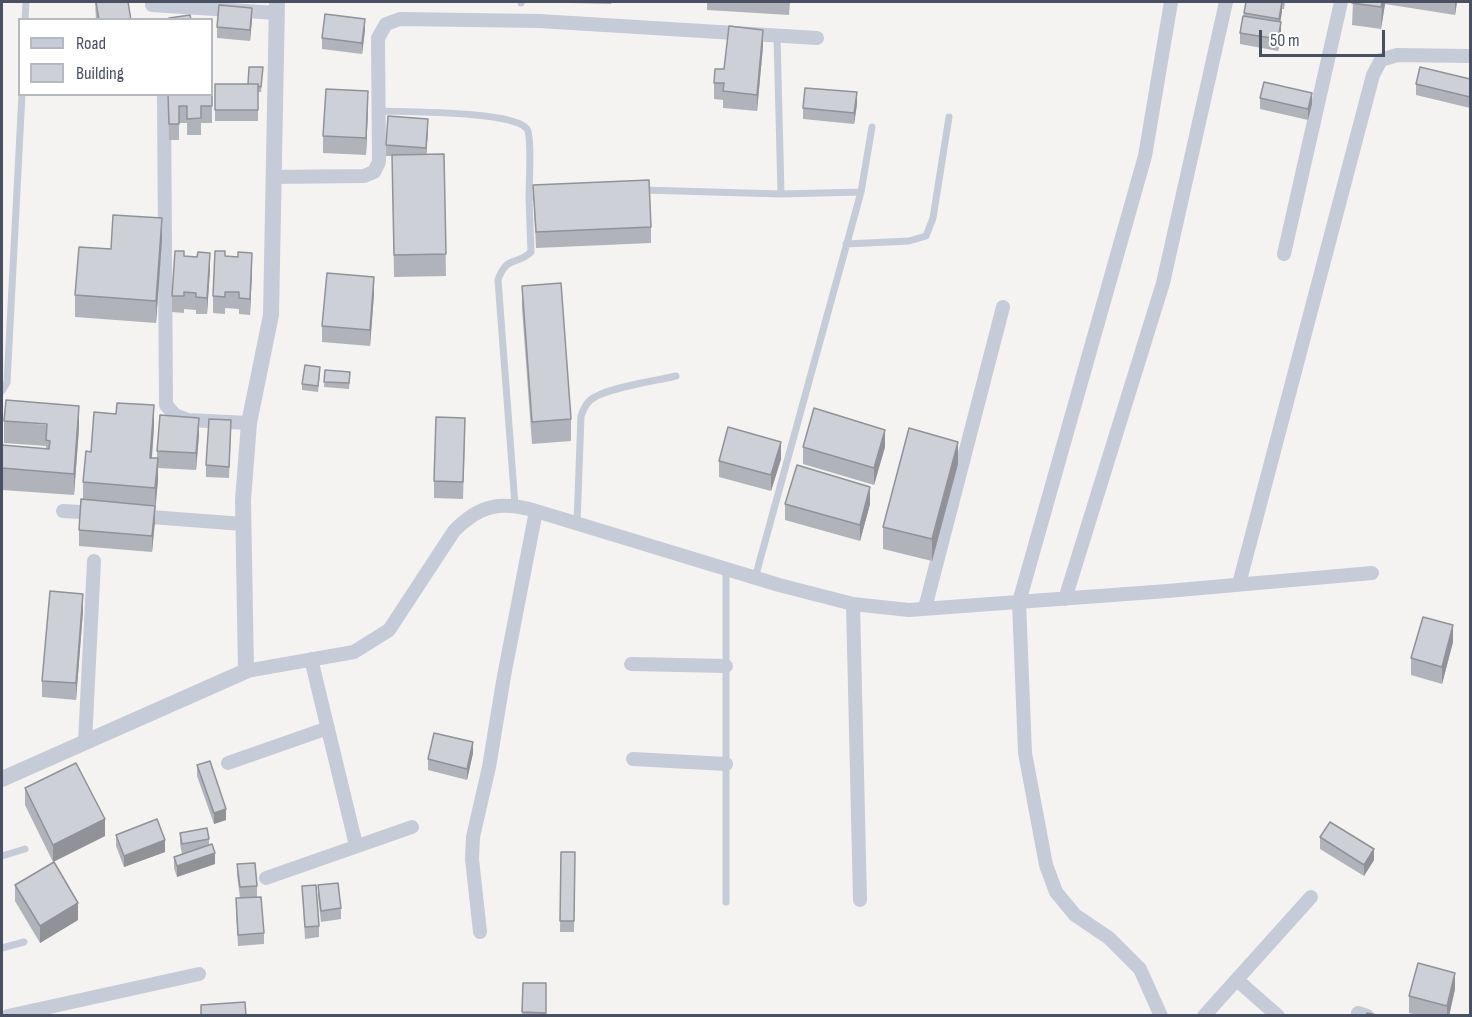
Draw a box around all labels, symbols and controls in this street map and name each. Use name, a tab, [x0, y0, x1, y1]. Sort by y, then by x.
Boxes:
legend	[18, 18, 213, 96]
scale bar	[1262, 18, 1388, 56]
text: 50 m	[1270, 30, 1300, 51]
text: Road	[76, 33, 106, 54]
text: Building	[76, 63, 124, 84]

